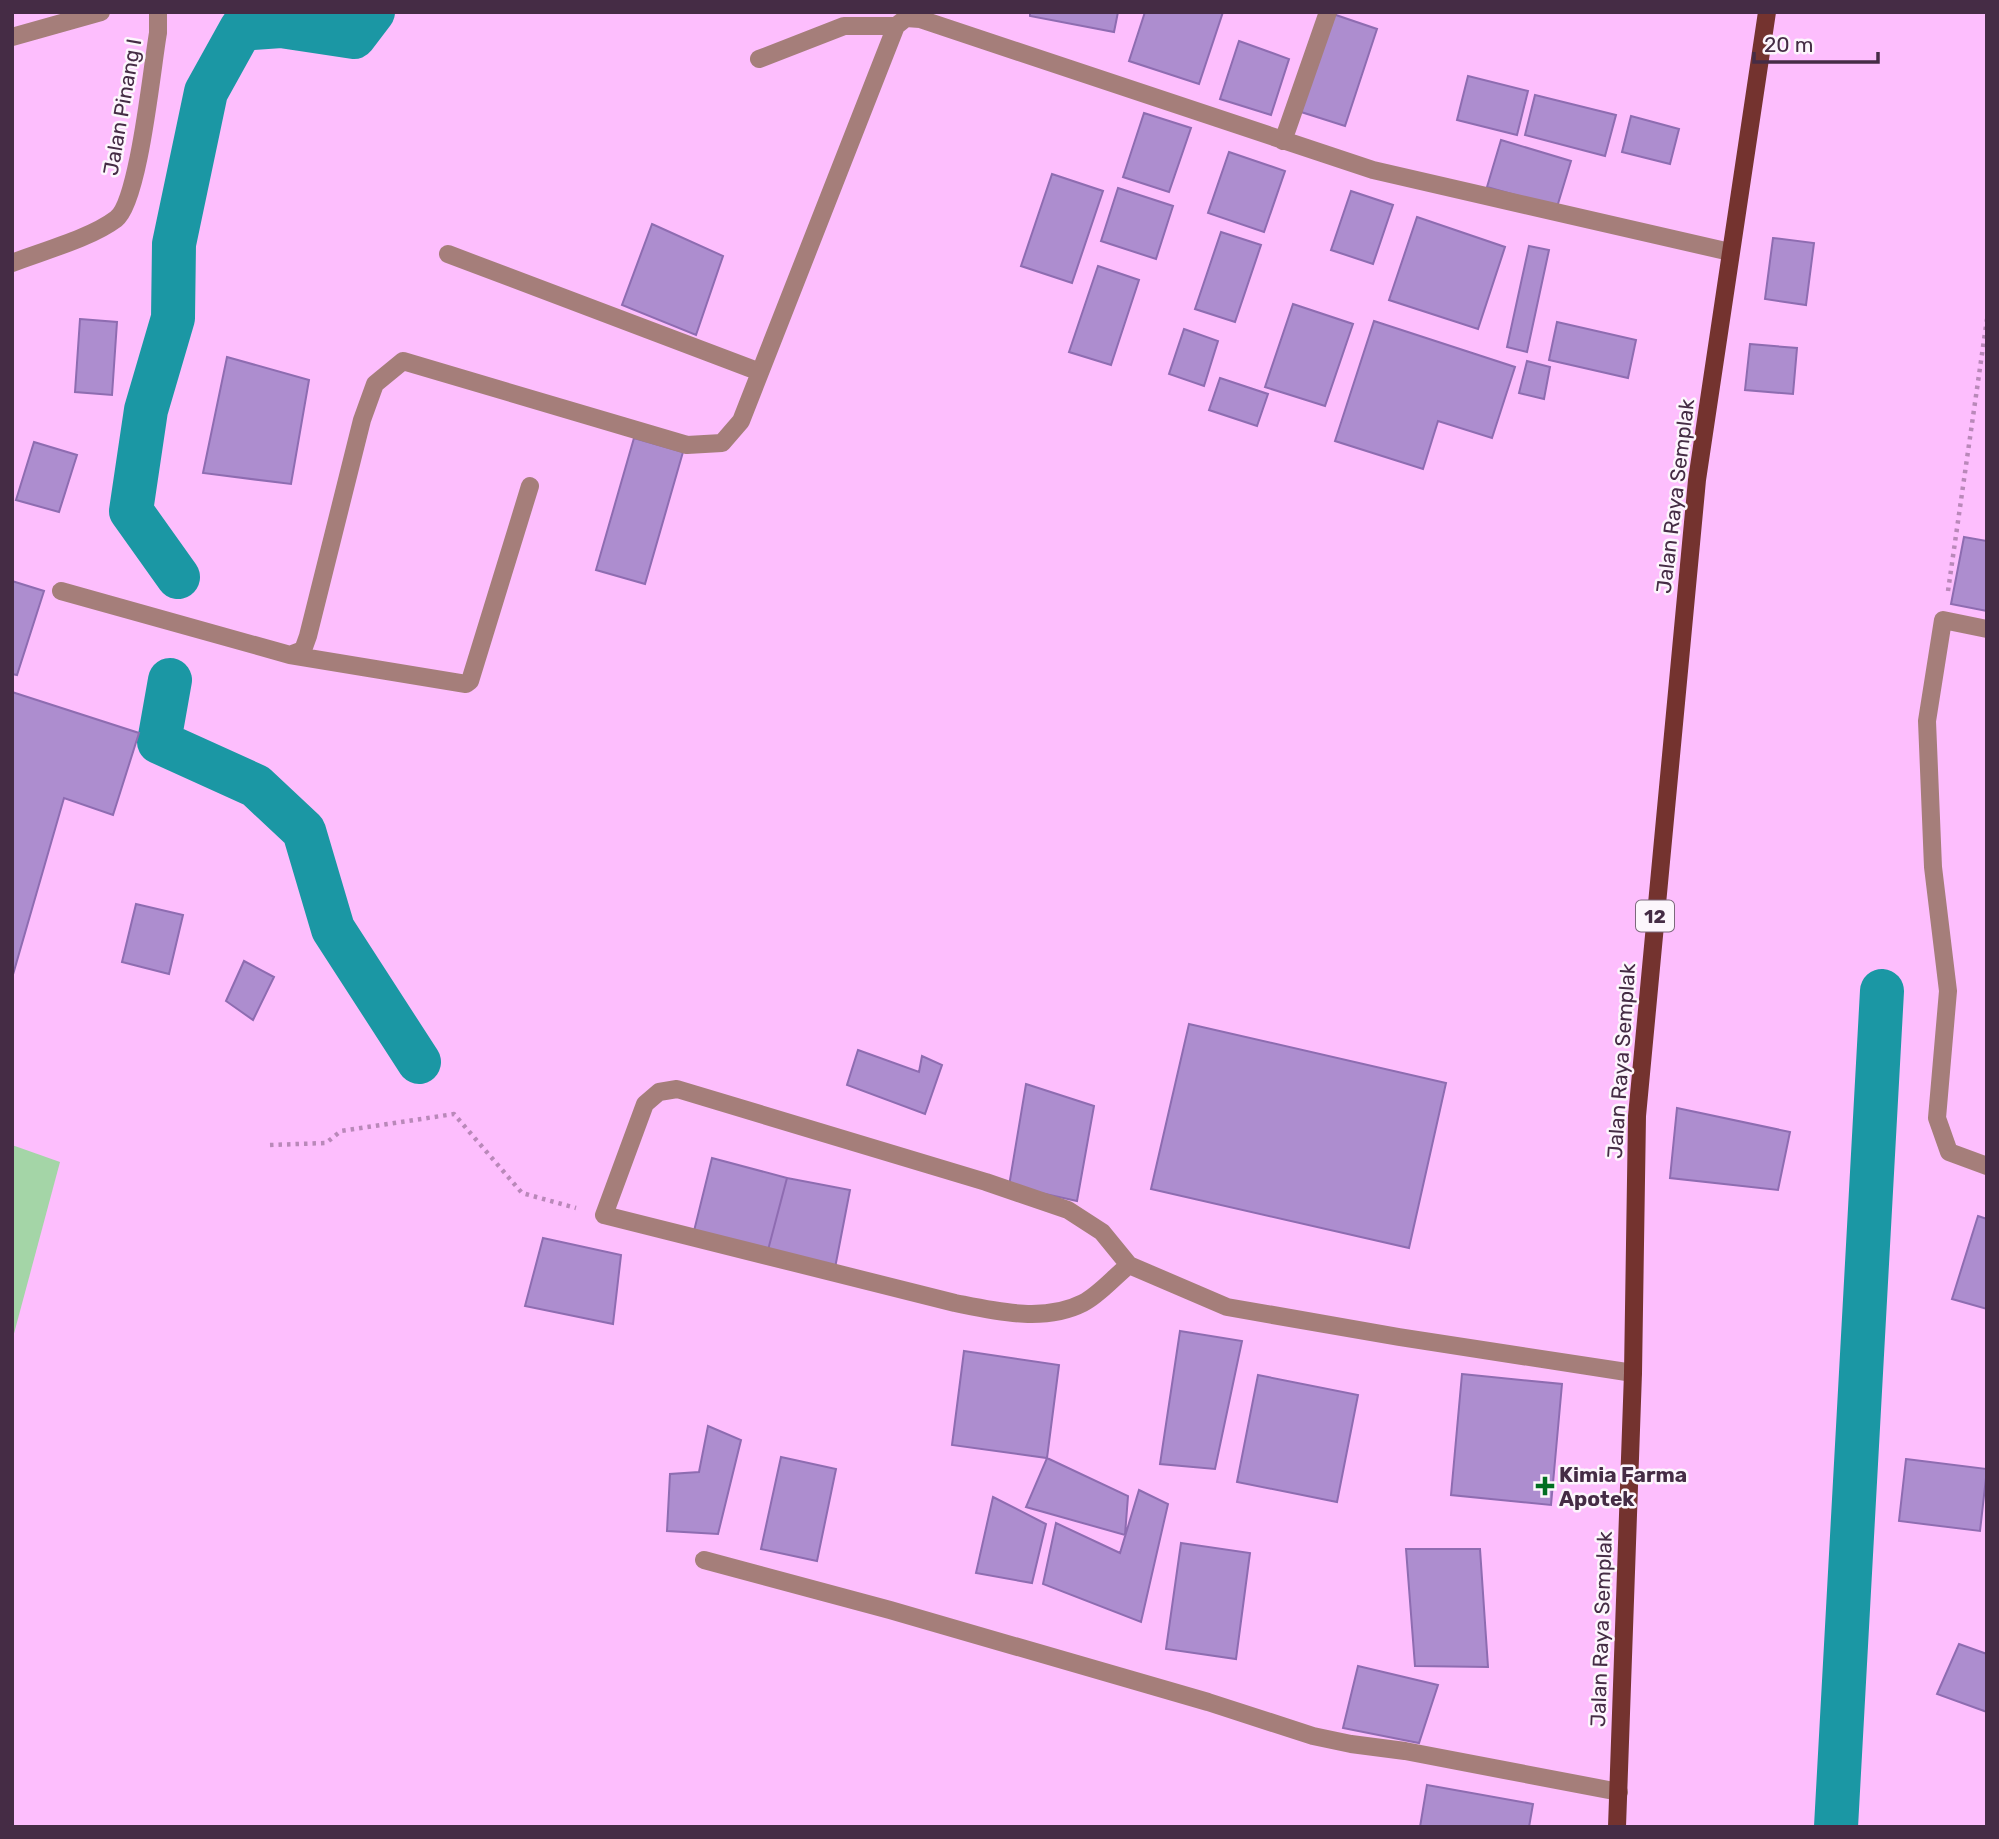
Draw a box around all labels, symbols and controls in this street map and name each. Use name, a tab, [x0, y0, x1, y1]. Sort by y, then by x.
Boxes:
scale bar	[1754, 21, 1878, 65]
text: 20 m	[1764, 32, 1813, 57]
street label: Jalan Pinang I	[98, 37, 146, 177]
street label: Jalan Raya Semplak	[1651, 397, 1699, 595]
road number: 12	[1636, 900, 1674, 932]
street label: Jalan Raya Semplak	[1602, 962, 1640, 1160]
place label: Kimia Farma Apotek	[1559, 1462, 1687, 1511]
marker: Kimia Farma Apotek	[1537, 1478, 1553, 1494]
street label: Jalan Raya Semplak	[1585, 1530, 1617, 1727]

